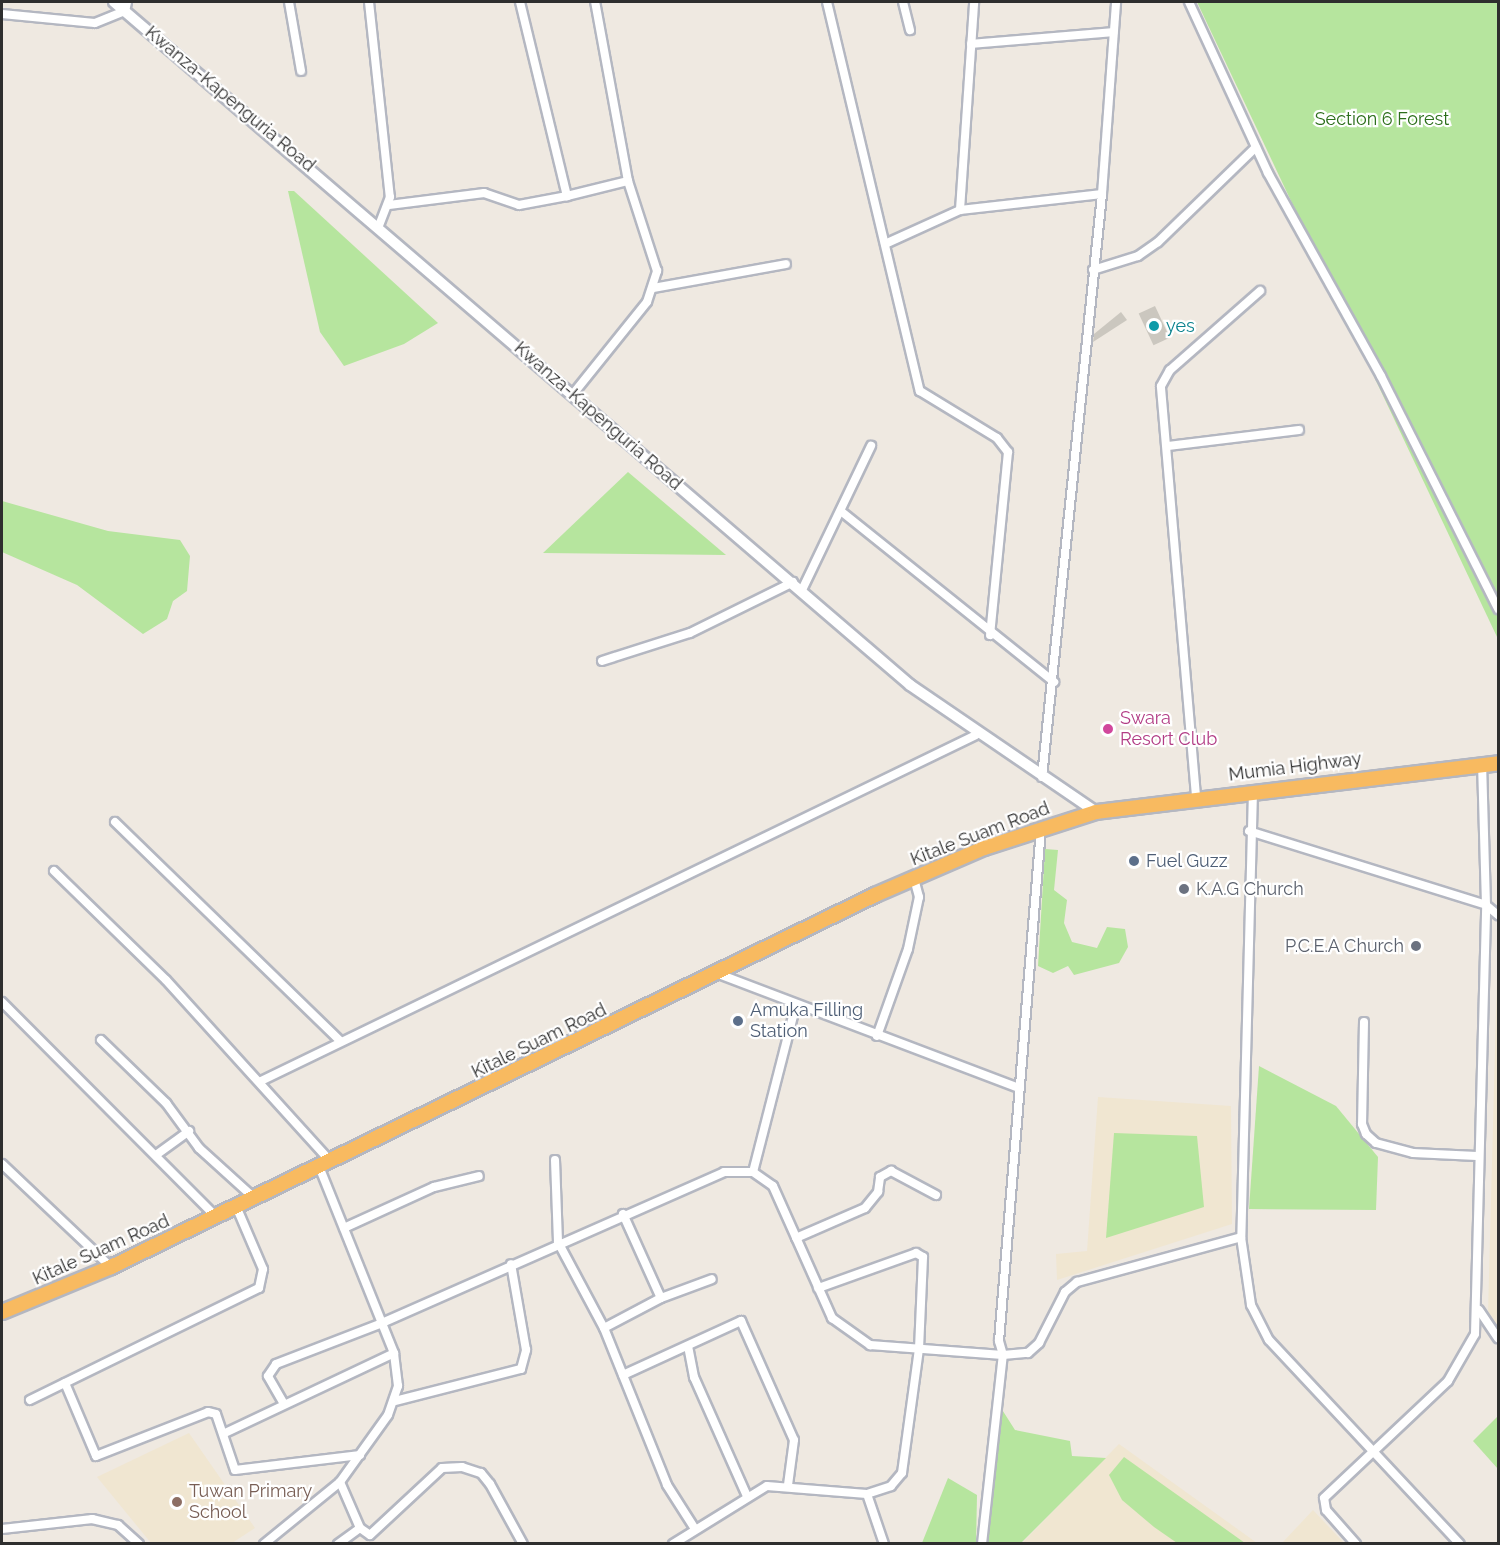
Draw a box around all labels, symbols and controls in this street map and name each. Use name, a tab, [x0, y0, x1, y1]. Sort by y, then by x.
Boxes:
street label: Kwanza-Kapenguria Road	[141, 22, 319, 176]
park label: Section 6 Forest	[1315, 108, 1449, 130]
place label: yes	[1166, 315, 1195, 337]
marker: yes	[1147, 319, 1161, 333]
street label: Kwanza-Kapenguria Road	[510, 337, 686, 495]
place label: Swara Resort Club	[1120, 708, 1217, 750]
marker: Swara Resort Club	[1101, 722, 1115, 736]
street label: Mumia Highway	[1227, 748, 1363, 786]
street label: Kitale Suam Road	[907, 798, 1053, 870]
place label: Fuel Guzz	[1146, 850, 1228, 872]
marker: Fuel Guzz	[1127, 854, 1141, 868]
place label: K.A.G Church	[1196, 878, 1304, 900]
marker: K.A.G Church	[1177, 882, 1191, 896]
place label: P.C.E.A Church	[1284, 935, 1404, 957]
marker: P.C.E.A Church	[1409, 939, 1423, 953]
street label: Kitale Suam Road	[468, 999, 610, 1083]
place label: Amuka Filling Station	[750, 1000, 863, 1042]
marker: Amuka Filling Station	[731, 1014, 745, 1028]
street label: Kitale Suam Road	[29, 1210, 173, 1290]
place label: Tuwan Primary School	[189, 1481, 312, 1524]
marker: Tuwan Primary School	[170, 1495, 184, 1509]

